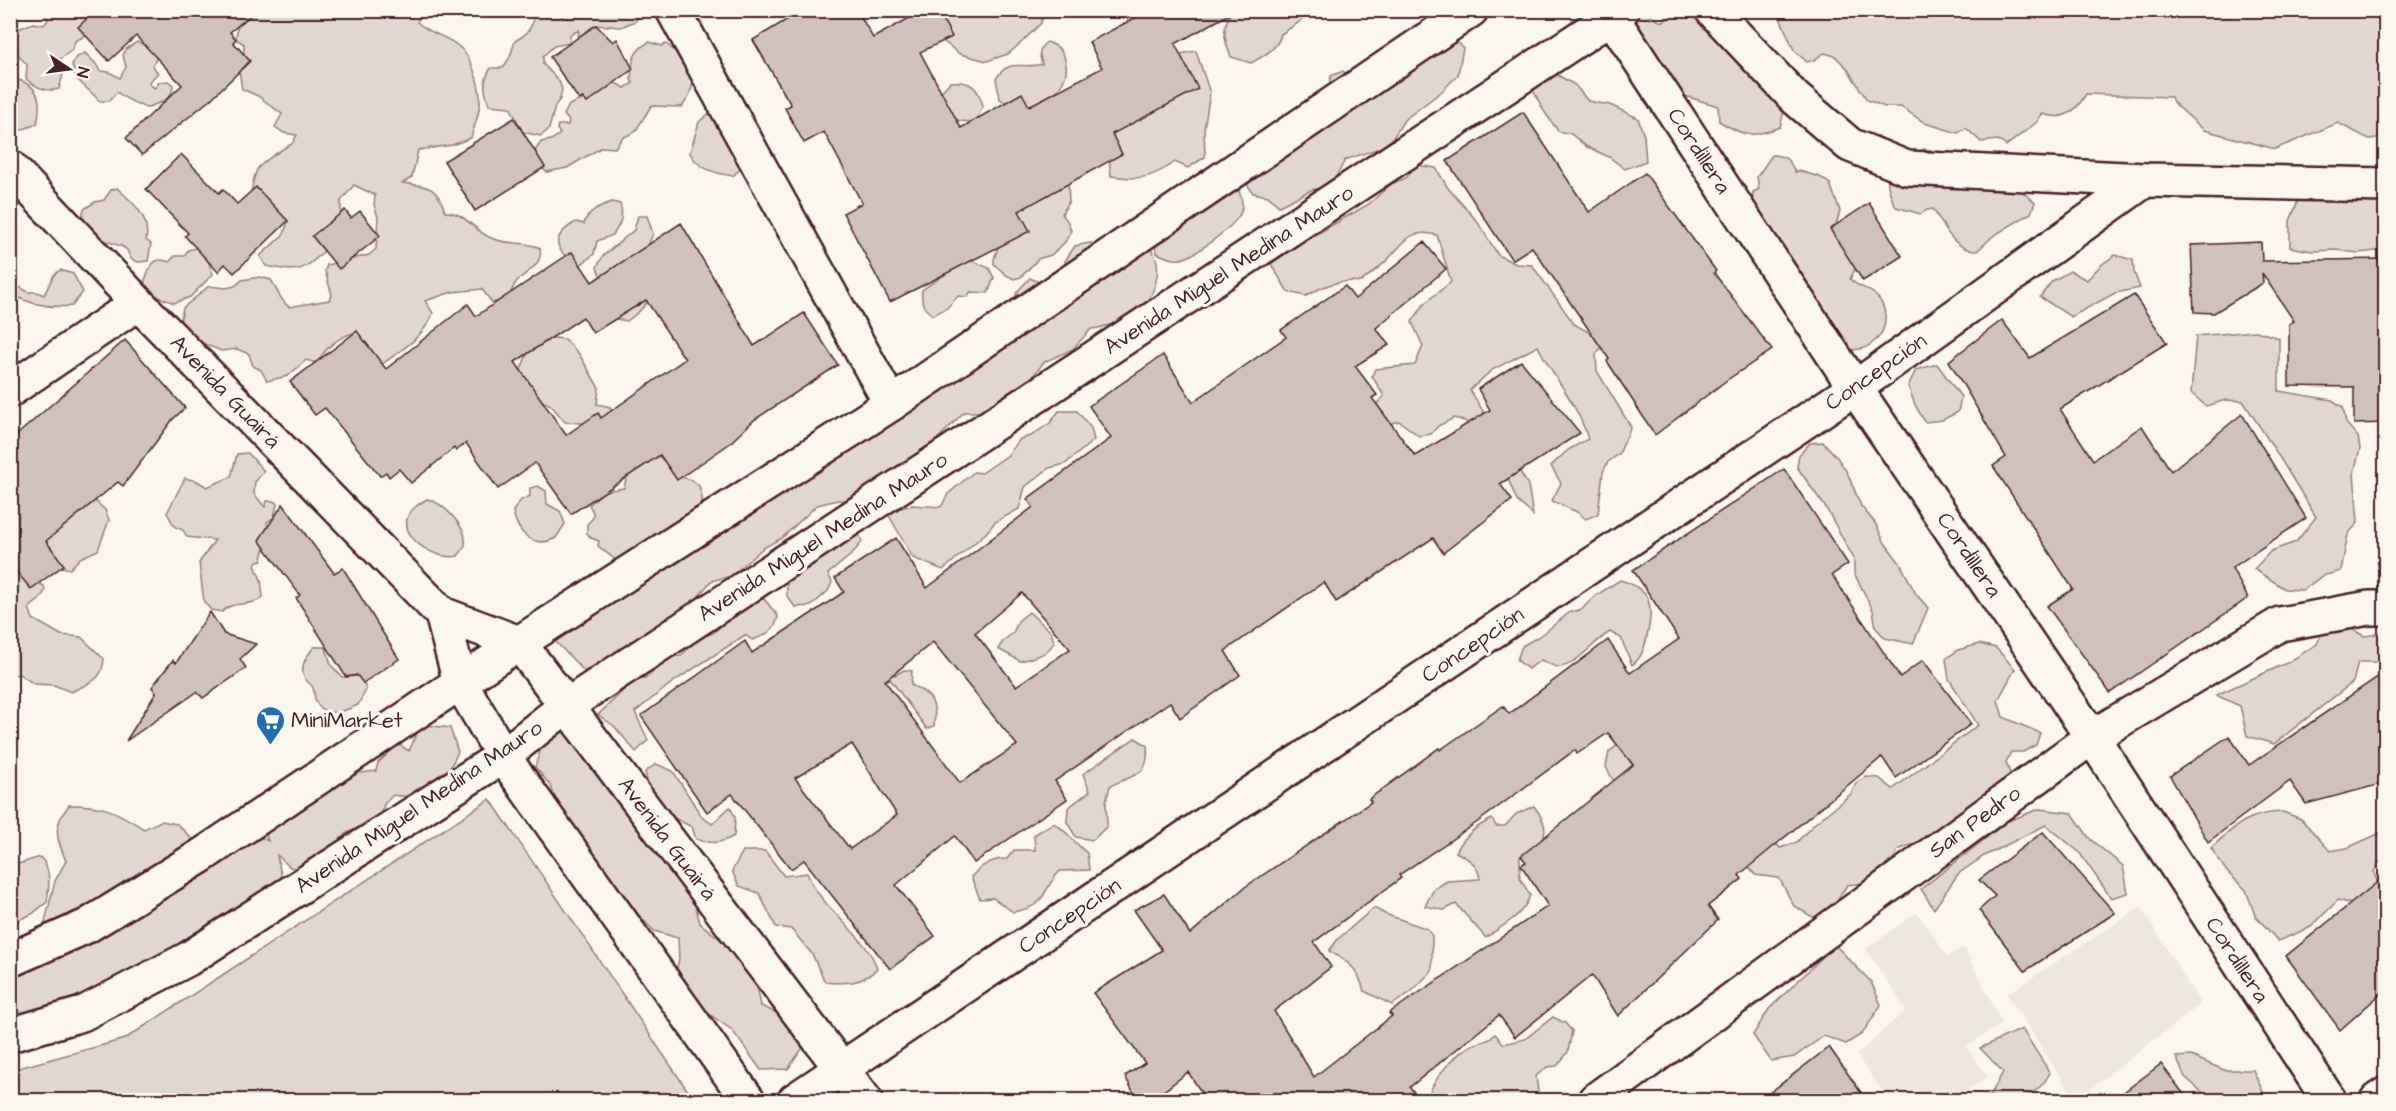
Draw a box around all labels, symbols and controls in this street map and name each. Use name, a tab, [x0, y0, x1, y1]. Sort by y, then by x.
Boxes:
north arrow	[39, 39, 99, 99]
text: N	[71, 65, 94, 80]
street label: Cordillera	[1660, 102, 1738, 200]
street label: Avenida Miguel Medina Mauro	[1098, 177, 1361, 363]
street label: Concepción	[1819, 326, 1933, 418]
street label: Avenida Guairá	[163, 328, 287, 456]
street label: Avenida Miguel Medina Mauro	[692, 444, 955, 630]
street label: Cordillera	[1929, 506, 2009, 604]
street label: Concepción	[1416, 599, 1530, 691]
supermarket icon: MiniMarket	[254, 704, 286, 746]
place label: MiniMarket	[291, 705, 403, 736]
street label: Avenida Miguel Medina Mauro	[289, 712, 550, 902]
street label: Avenida Guairá	[610, 771, 724, 907]
street label: San Pedro	[1923, 778, 2028, 866]
street label: Concepción	[1013, 870, 1127, 962]
street label: Cordillera	[2198, 911, 2276, 1009]

